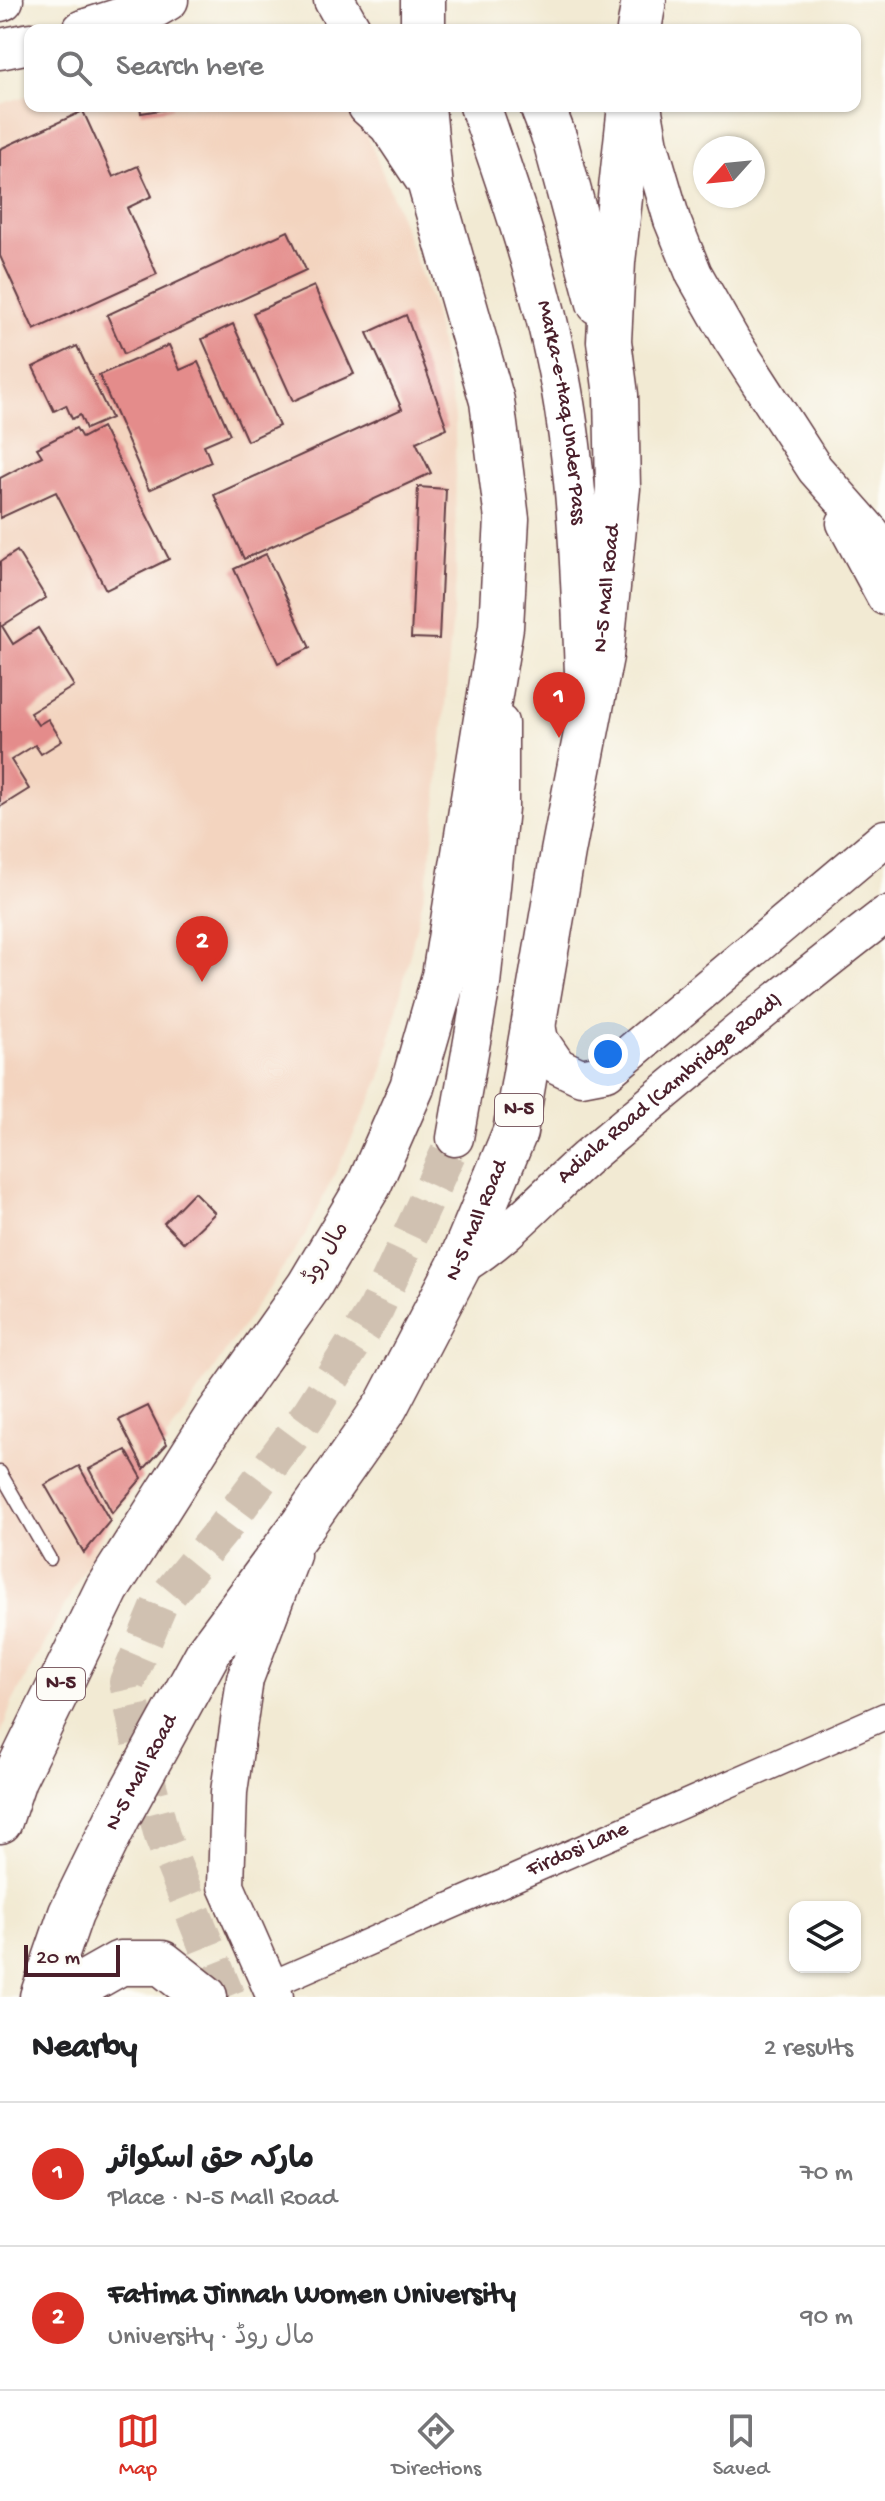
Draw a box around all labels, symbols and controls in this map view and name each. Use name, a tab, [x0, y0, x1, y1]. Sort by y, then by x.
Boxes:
search box	[24, 24, 861, 112]
icon: search	[52, 46, 96, 90]
text: Search here	[116, 51, 264, 86]
north arrow	[693, 136, 765, 208]
street label: Marka-e-Haq Under Pass	[529, 298, 591, 526]
street label: N-5 Mall Road	[588, 521, 627, 654]
pin: 1	[533, 672, 585, 738]
pin: 2	[176, 916, 228, 982]
street label: Adiala Road (Cambridge Road)	[552, 988, 788, 1190]
your location	[588, 1034, 628, 1074]
road number: N-5	[495, 1094, 543, 1126]
street label: N-5 Mall Road	[440, 1155, 515, 1286]
street label: مال روڈ	[297, 1218, 356, 1290]
road number: N-5	[37, 1668, 85, 1700]
street label: N-5 Mall Road	[100, 1708, 185, 1835]
street label: Firdosi Lane	[522, 1816, 633, 1884]
map controls	[789, 1901, 861, 1973]
button: layers	[789, 1901, 861, 1973]
scale bar	[24, 1941, 120, 1977]
text: 20 m	[36, 1946, 80, 1972]
text: Nearby	[32, 2029, 137, 2069]
text: 2 results	[764, 2034, 853, 2065]
text: مارکہ حق اسکوائر	[108, 2144, 314, 2179]
text: 1	[53, 2159, 63, 2190]
text: 70 m	[800, 2159, 853, 2190]
text: Place · N-5 Mall Road	[108, 2184, 337, 2215]
text: Fatima Jinnah Women University	[108, 2279, 516, 2314]
text: 2	[52, 2303, 64, 2334]
text: 90 m	[801, 2303, 853, 2334]
text: University · مال روڈ	[108, 2323, 315, 2354]
tab: Map	[116, 2409, 160, 2483]
tab: Directions	[392, 2409, 481, 2483]
tab: Saved	[713, 2409, 769, 2483]

